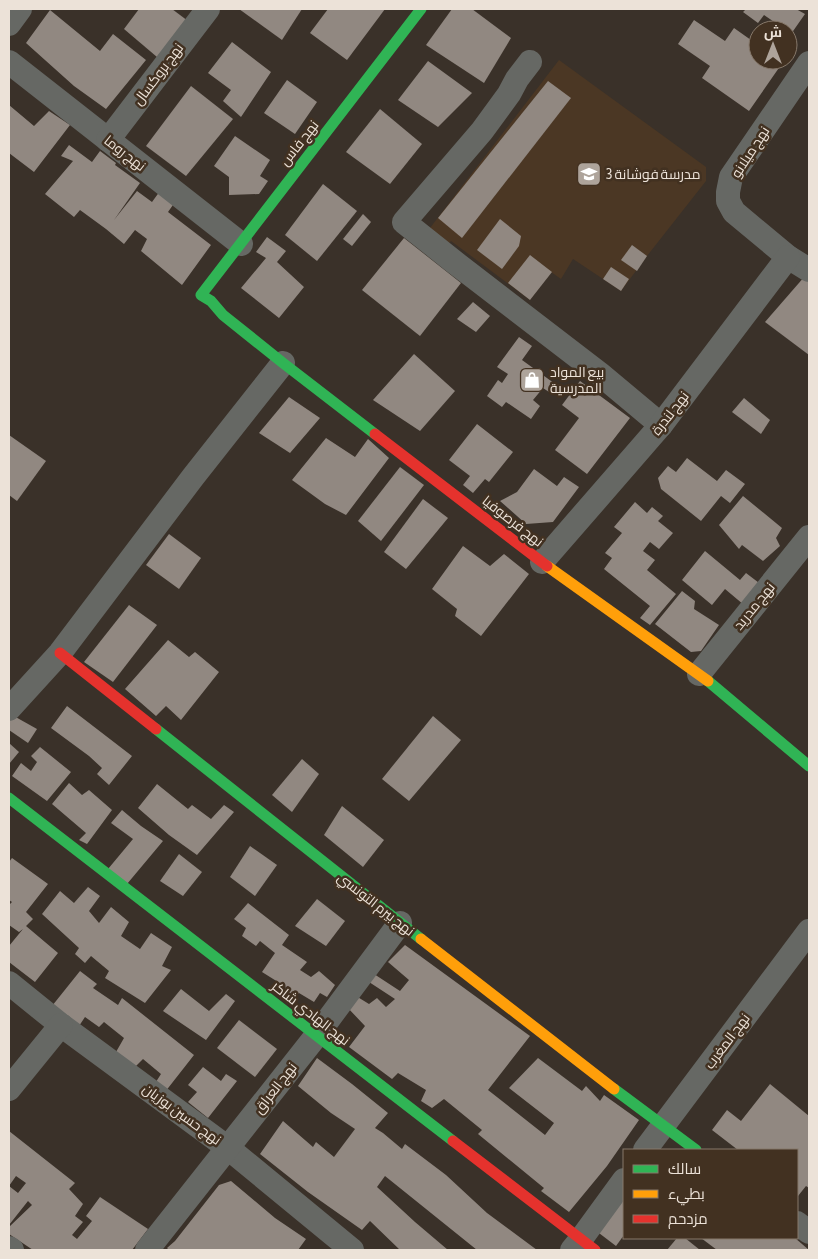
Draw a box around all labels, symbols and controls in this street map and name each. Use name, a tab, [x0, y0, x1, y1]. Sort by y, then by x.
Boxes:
north arrow	[748, 20, 798, 70]
text: ش	[764, 24, 782, 41]
street label: نهج بروكسال	[129, 40, 187, 109]
street label: نهج فاس	[276, 117, 322, 170]
street label: نهج ميلانو	[727, 123, 773, 181]
street label: نهج روما	[100, 132, 149, 175]
school or university icon: مدرسة فوشانة 3	[576, 161, 602, 187]
place label: مدرسة فوشانة 3	[606, 166, 700, 182]
place label: بيع المواد المدرسية	[550, 364, 604, 396]
shop icon: بيع المواد المدرسية	[519, 367, 545, 393]
street label: نهج لندرة	[648, 388, 693, 439]
street label: نهج فرصوفيا	[479, 492, 547, 550]
street label: نهج مدريد	[730, 579, 779, 634]
street label: نهج بيرم التونسي	[333, 869, 418, 941]
street label: نهج الهادي شاكر	[266, 977, 353, 1052]
street label: نهج المغرب	[701, 1010, 754, 1072]
street label: نهج العراق	[250, 1059, 301, 1117]
street label: نهج حسين بوزيان	[139, 1080, 224, 1149]
legend	[623, 1149, 798, 1239]
text: سالك	[668, 1160, 701, 1177]
text: بطيء	[668, 1185, 705, 1206]
text: مزدحم	[668, 1210, 708, 1229]

